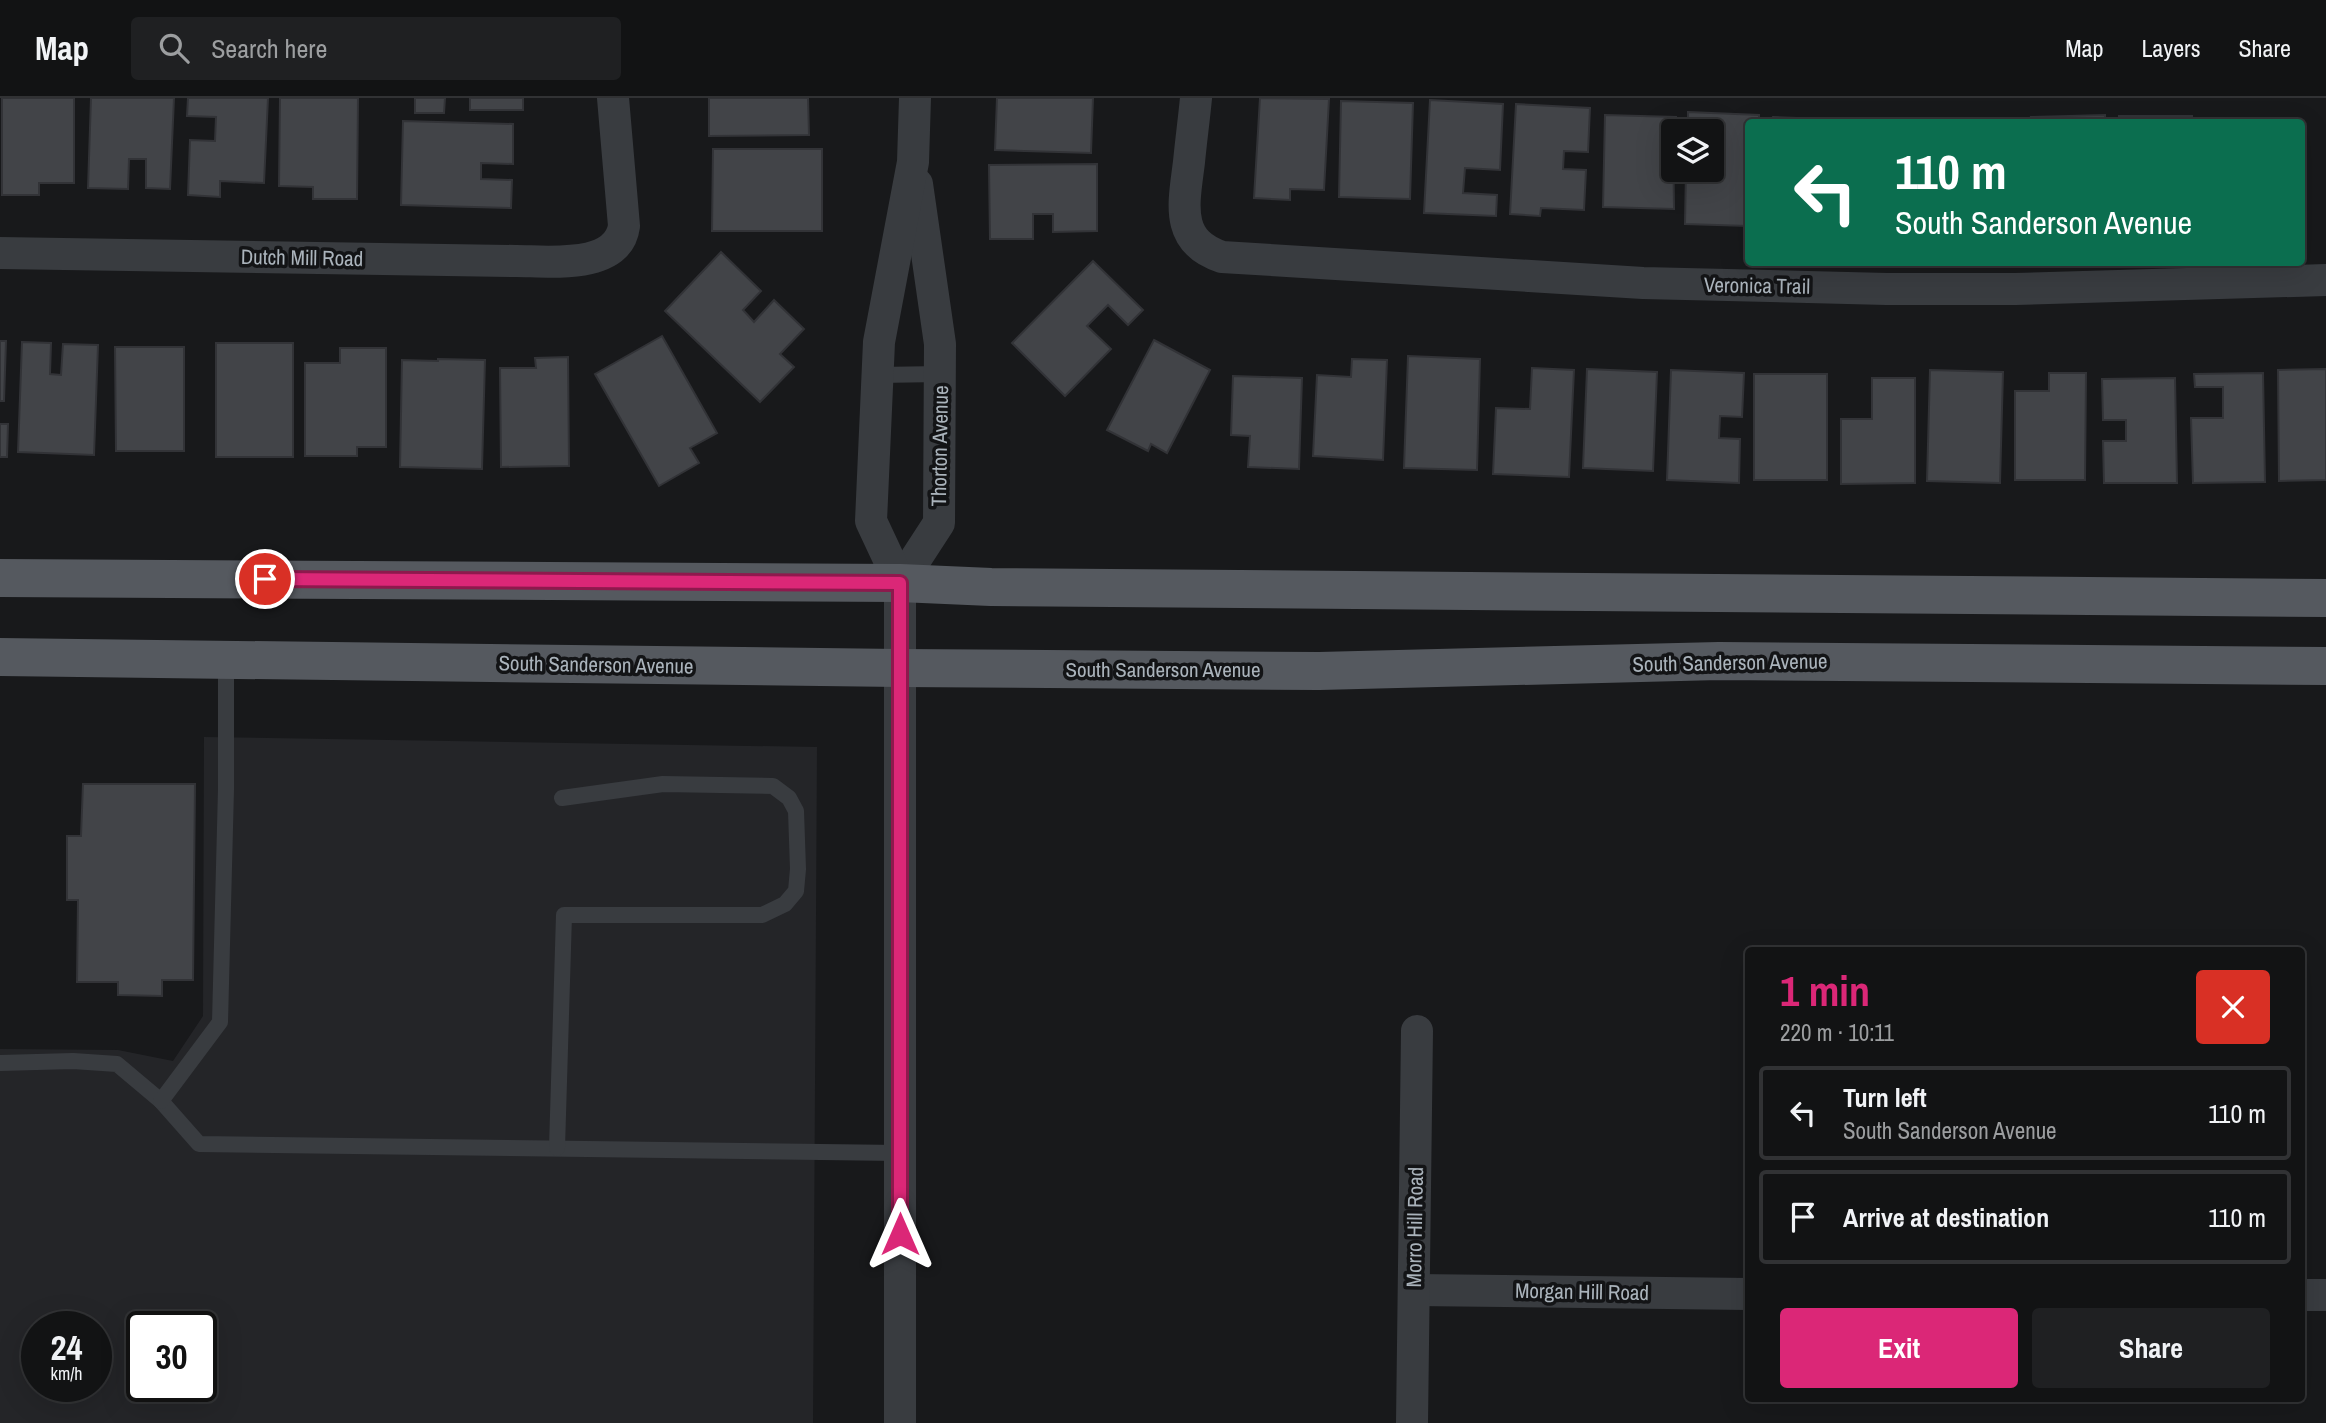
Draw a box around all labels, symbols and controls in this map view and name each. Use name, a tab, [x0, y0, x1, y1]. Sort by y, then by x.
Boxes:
search box	[131, 17, 621, 80]
text: Map	[35, 26, 89, 70]
icon: search	[155, 29, 193, 67]
text: Search here	[211, 31, 327, 66]
text: Map	[2065, 32, 2103, 64]
text: Layers	[2141, 32, 2200, 64]
text: Share	[2238, 32, 2291, 64]
map controls	[1661, 119, 1724, 182]
button: layers	[1661, 119, 1724, 182]
text: 110 m	[1895, 138, 2007, 204]
icon: left	[1780, 147, 1871, 238]
text: South Sanderson Avenue	[1895, 201, 2192, 244]
street label: Dutch Mill Road	[241, 242, 364, 273]
street label: Veronica Trail	[1704, 270, 1810, 301]
street label: Thorton Avenue	[924, 385, 955, 507]
pin	[235, 549, 295, 609]
icon: arrive	[246, 560, 284, 598]
street label: South Sanderson Avenue	[1632, 646, 1828, 679]
street label: South Sanderson Avenue	[498, 648, 694, 681]
street label: South Sanderson Avenue	[1065, 655, 1261, 684]
text: 1 min	[1780, 963, 1870, 1019]
button: close	[2196, 970, 2270, 1044]
text: 220 m · 10:11	[1780, 1017, 1894, 1048]
text: Turn left	[1843, 1080, 1927, 1115]
icon: left	[1784, 1094, 1822, 1132]
text: 110 m	[2208, 1096, 2266, 1131]
text: South Sanderson Avenue	[1843, 1115, 2057, 1146]
street label: Morro Hill Road	[1399, 1166, 1430, 1288]
position arrow	[863, 1197, 937, 1271]
icon: arrive	[1784, 1198, 1822, 1236]
text: Arrive at destination	[1843, 1200, 2049, 1235]
text: 110 m	[2208, 1200, 2266, 1235]
street label: Morgan Hill Road	[1515, 1276, 1649, 1307]
button: Exit	[1780, 1308, 2018, 1388]
button: Share	[2032, 1308, 2270, 1388]
speed limit sign: 30	[126, 1311, 217, 1402]
text: 24	[51, 1324, 82, 1371]
text: km/h	[51, 1361, 83, 1386]

